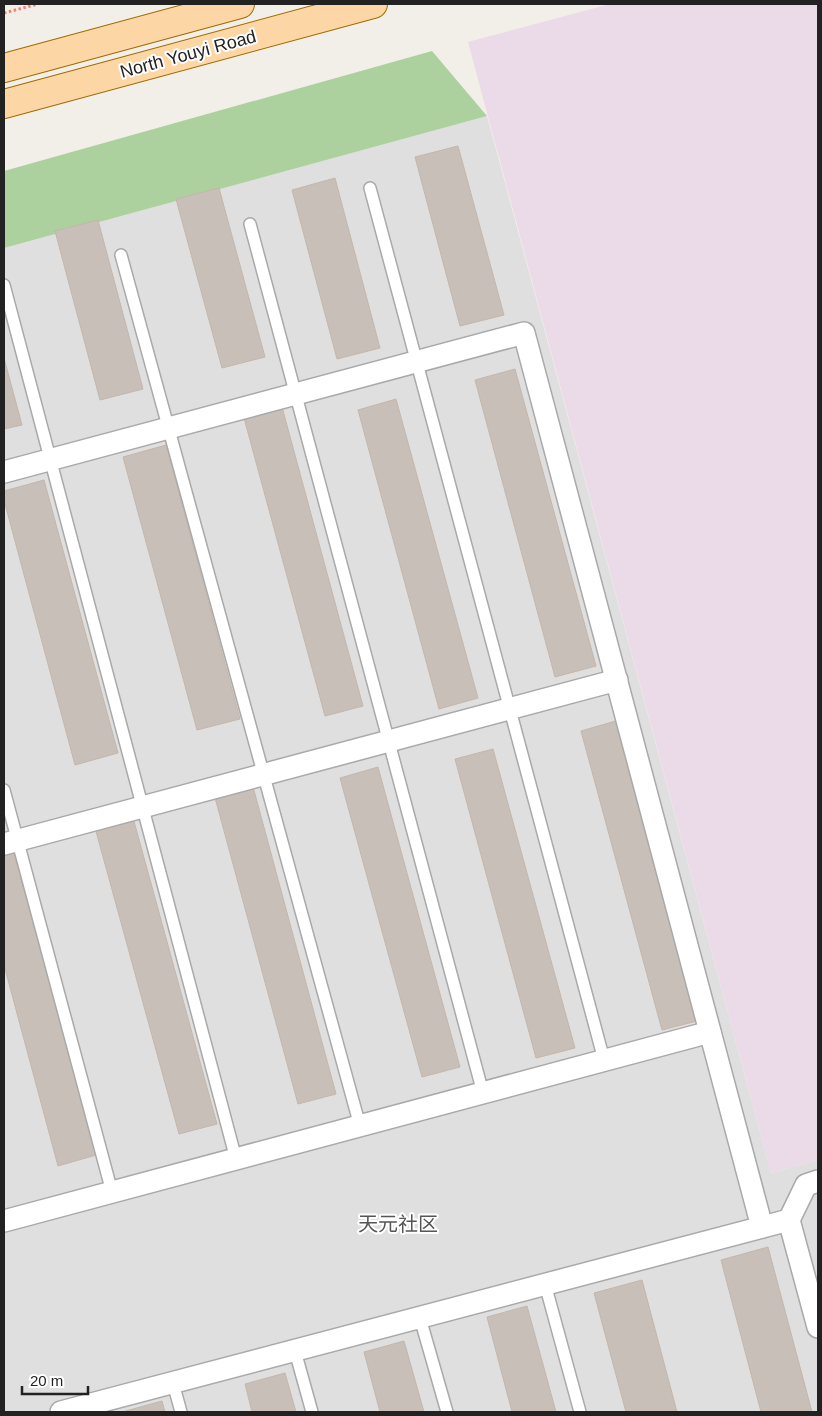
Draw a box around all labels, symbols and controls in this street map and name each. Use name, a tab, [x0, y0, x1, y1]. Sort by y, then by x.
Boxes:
street label: North Youyi Road	[118, 26, 258, 82]
district label: 天元社区	[358, 1213, 438, 1235]
scale bar	[22, 1364, 89, 1396]
text: 20 m	[30, 1372, 63, 1389]

